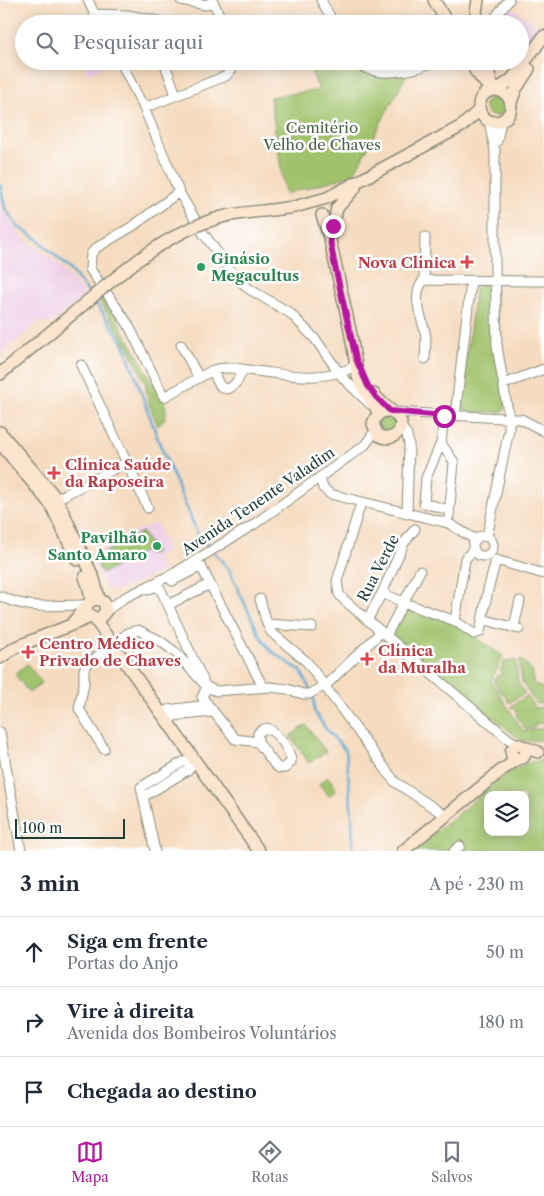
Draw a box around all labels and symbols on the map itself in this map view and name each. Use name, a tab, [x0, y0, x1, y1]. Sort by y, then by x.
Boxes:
park label: Cemitério Velho de Chaves	[262, 118, 381, 154]
route end	[322, 215, 345, 238]
place label: Ginásio Megacultus	[211, 249, 299, 285]
place label: Nova Clínica	[358, 253, 456, 272]
marker: Nova Clínica	[460, 255, 474, 269]
marker: Ginásio Megacultus	[195, 261, 207, 273]
route start	[433, 405, 456, 428]
street label: Avenida Tenente Valadim	[177, 443, 338, 560]
place label: Clínica Saúde da Raposeira	[65, 455, 171, 491]
marker: Clínica Saúde da Raposeira	[47, 466, 61, 480]
place label: Pavilhão Santo Amaro	[48, 528, 147, 564]
street label: Rua Verde	[353, 531, 403, 605]
marker: Pavilhão Santo Amaro	[151, 540, 163, 552]
place label: Centro Médico Privado de Chaves	[39, 634, 181, 670]
place label: Clínica da Muralha	[378, 641, 466, 677]
marker: Centro Médico Privado de Chaves	[21, 645, 35, 659]
marker: Clínica da Muralha	[360, 652, 374, 666]
scale bar	[15, 816, 125, 839]

